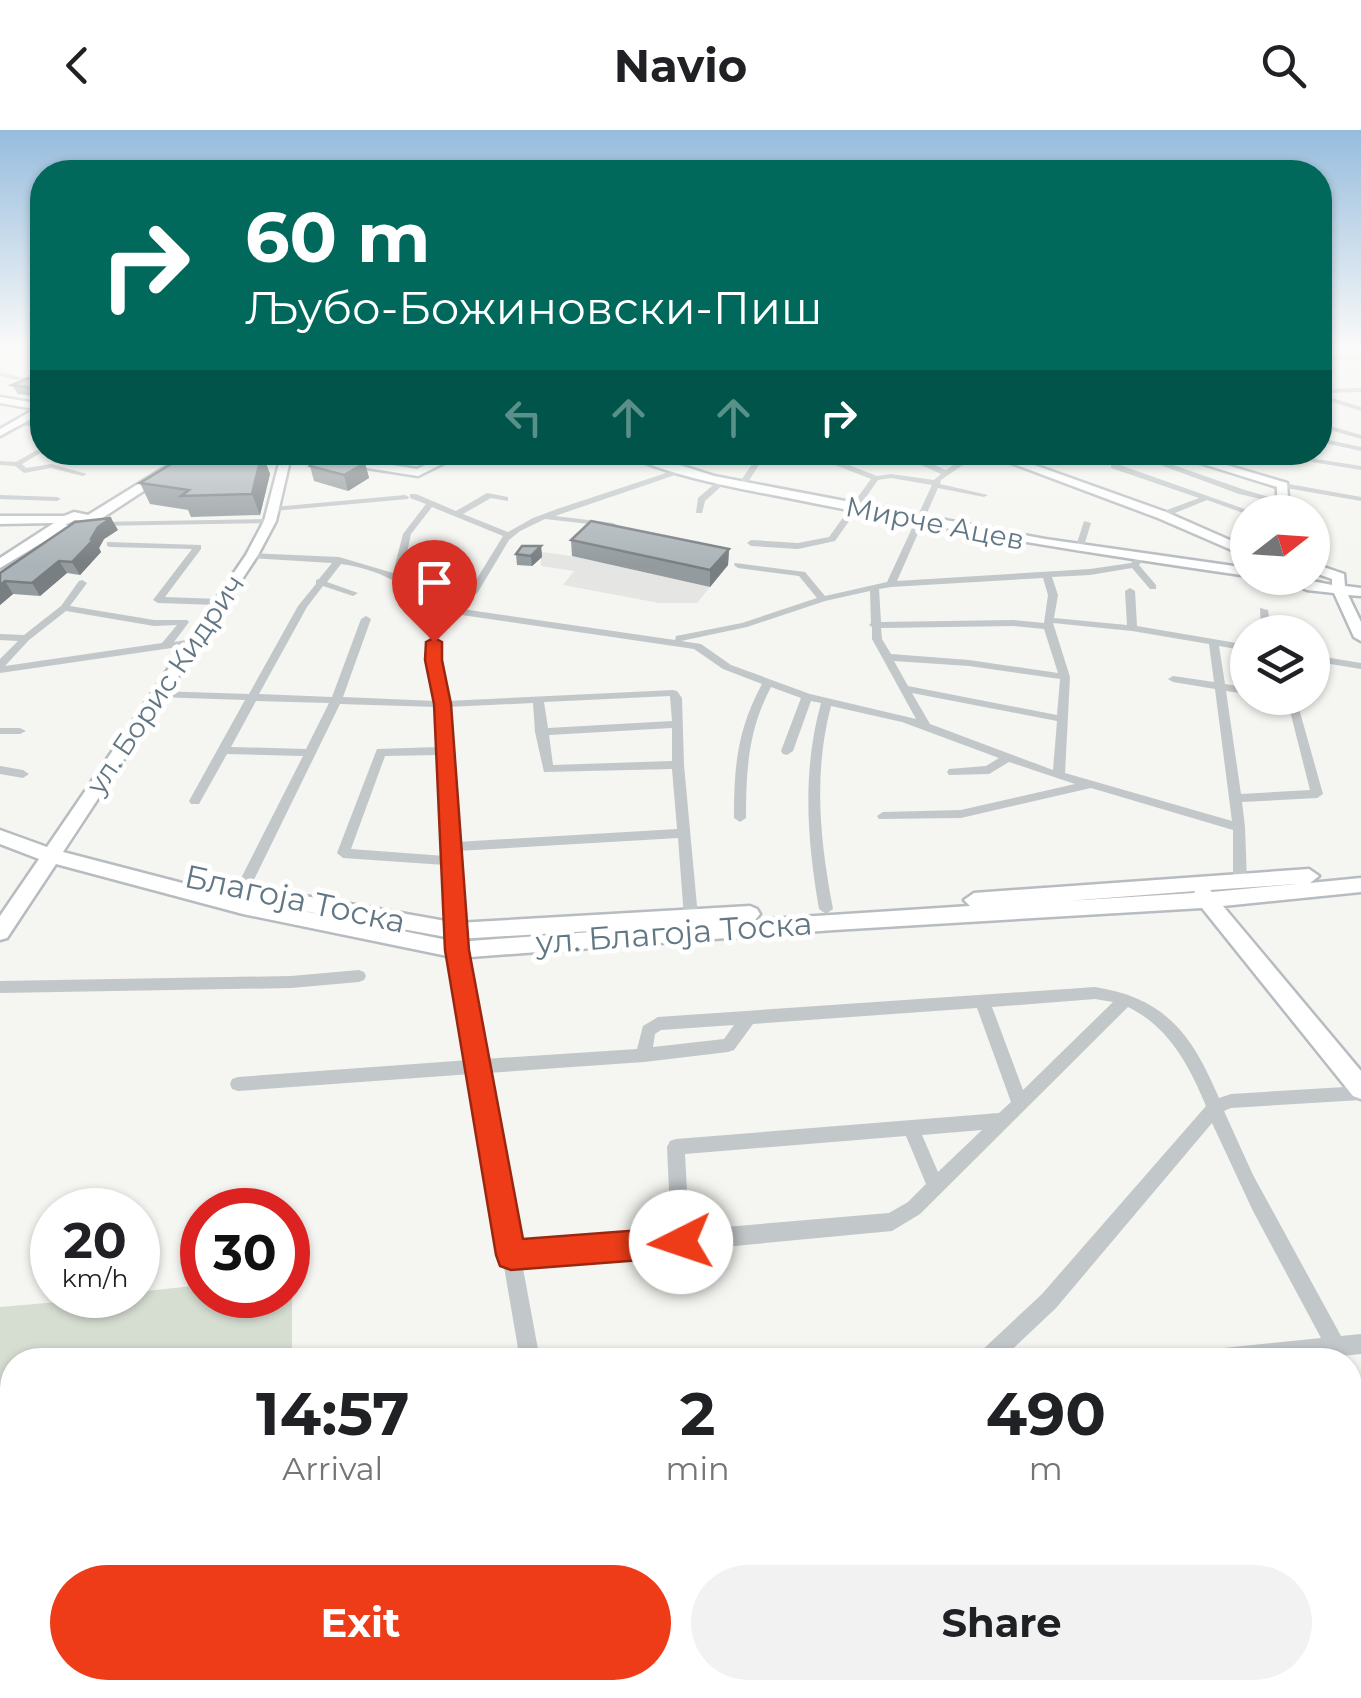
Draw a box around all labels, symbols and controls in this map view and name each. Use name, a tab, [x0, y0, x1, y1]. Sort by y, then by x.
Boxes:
icon: back	[50, 38, 105, 93]
text: Navio	[614, 38, 747, 93]
icon: search	[1256, 38, 1311, 93]
text: 60 m	[245, 194, 430, 280]
icon: right	[80, 200, 210, 330]
text: Љубо-Божиновски-Пиш	[245, 280, 823, 335]
icon: left	[496, 390, 551, 445]
icon: ahead	[601, 390, 656, 445]
icon: ahead	[706, 390, 761, 445]
icon: right	[811, 390, 866, 445]
street label: Мирче Ацев	[843, 489, 1027, 557]
north arrow	[1230, 495, 1330, 595]
map controls	[1230, 495, 1330, 715]
pin	[392, 540, 477, 643]
icon: arrive	[407, 555, 462, 610]
street label: ул. Борис Кидрич	[78, 568, 251, 801]
button: layers	[1230, 615, 1330, 715]
street label: Благоја Тоска	[181, 856, 409, 941]
street label: ул. Благоја Тоска	[533, 903, 814, 962]
speed limit sign: 30	[180, 1188, 310, 1318]
position arrow	[629, 1190, 733, 1294]
text: 20	[63, 1210, 127, 1271]
text: km/h	[62, 1263, 128, 1293]
text: 14:57	[256, 1377, 409, 1450]
text: 2	[680, 1377, 715, 1450]
text: 490	[986, 1377, 1106, 1450]
text: Arrival	[282, 1449, 383, 1488]
text: min	[665, 1449, 730, 1488]
text: m	[1029, 1449, 1063, 1488]
button: Exit	[50, 1565, 671, 1680]
button: Share	[691, 1565, 1312, 1680]

